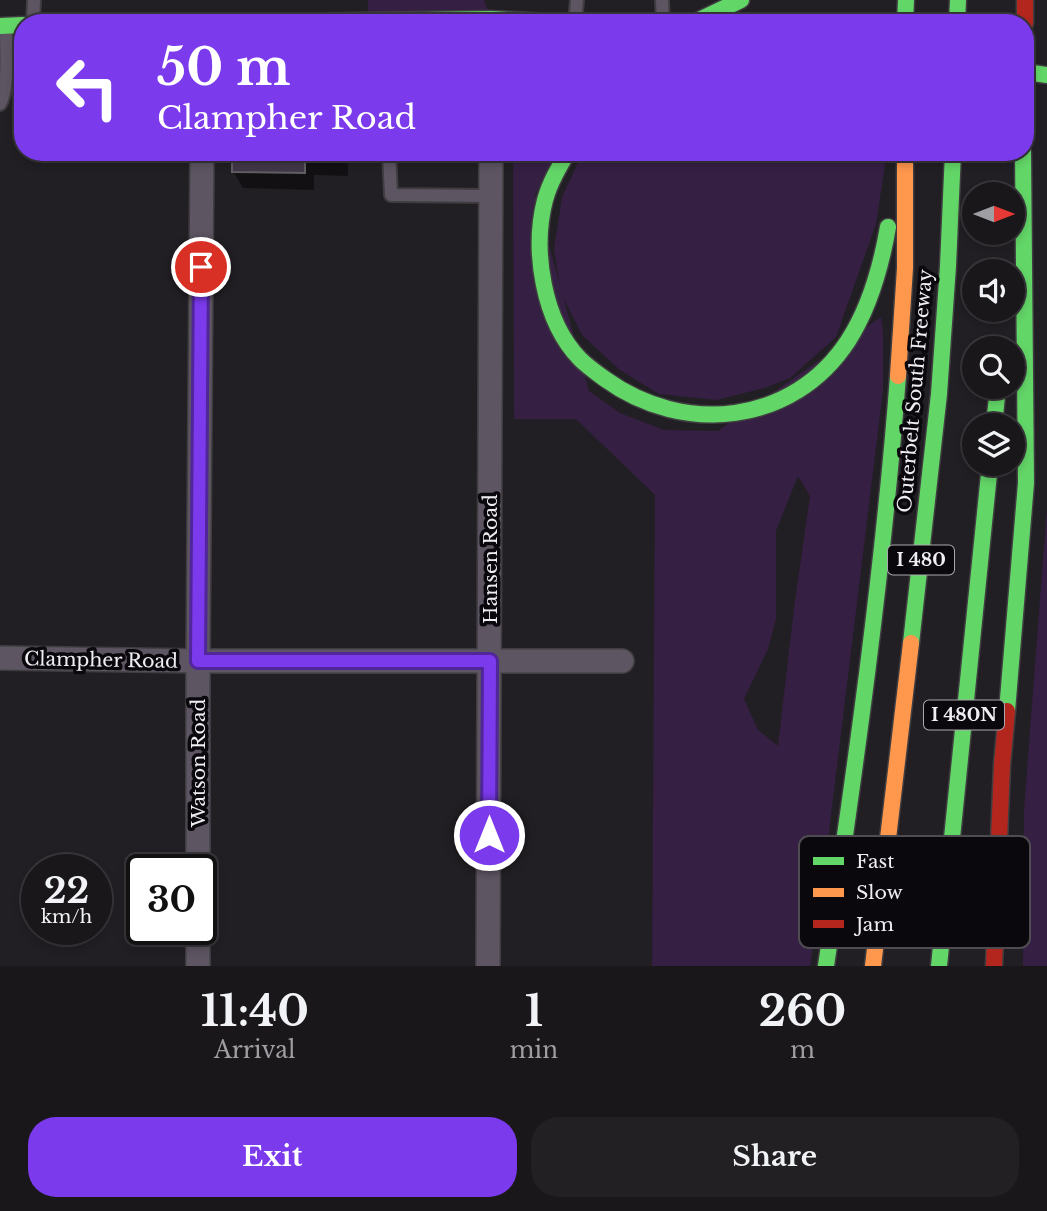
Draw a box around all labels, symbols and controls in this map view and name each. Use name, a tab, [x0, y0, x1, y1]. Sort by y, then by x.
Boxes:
text: 50 m	[157, 37, 290, 98]
icon: left	[42, 42, 133, 133]
text: Clampher Road	[157, 98, 416, 138]
north arrow	[962, 182, 1026, 245]
map controls	[962, 182, 1025, 476]
pin	[171, 237, 231, 297]
icon: arrive	[182, 248, 220, 286]
button: sound	[962, 259, 1025, 322]
street label: Outerbelt South Freeway	[893, 268, 937, 514]
button: search	[962, 336, 1025, 399]
button: layers	[962, 413, 1025, 476]
street label: Hansen Road	[479, 494, 502, 624]
road number: I 480	[888, 546, 954, 574]
street label: Clampher Road	[24, 647, 178, 673]
street label: Watson Road	[187, 699, 210, 828]
road number: I 480N	[924, 700, 1004, 730]
position arrow	[452, 798, 526, 872]
legend	[799, 836, 1030, 948]
text: Fast	[856, 850, 895, 873]
speed limit sign: 30	[126, 854, 217, 945]
text: 22	[44, 869, 89, 912]
text: Slow	[856, 881, 903, 904]
text: km/h	[41, 906, 92, 928]
text: Jam	[853, 913, 894, 936]
text: 11:40	[201, 985, 309, 1037]
text: 1	[525, 985, 543, 1037]
text: 260	[759, 985, 846, 1037]
text: Arrival	[214, 1036, 296, 1064]
text: min	[510, 1036, 558, 1064]
text: m	[790, 1036, 815, 1064]
button: Exit	[28, 1117, 517, 1197]
button: Share	[531, 1117, 1019, 1197]

